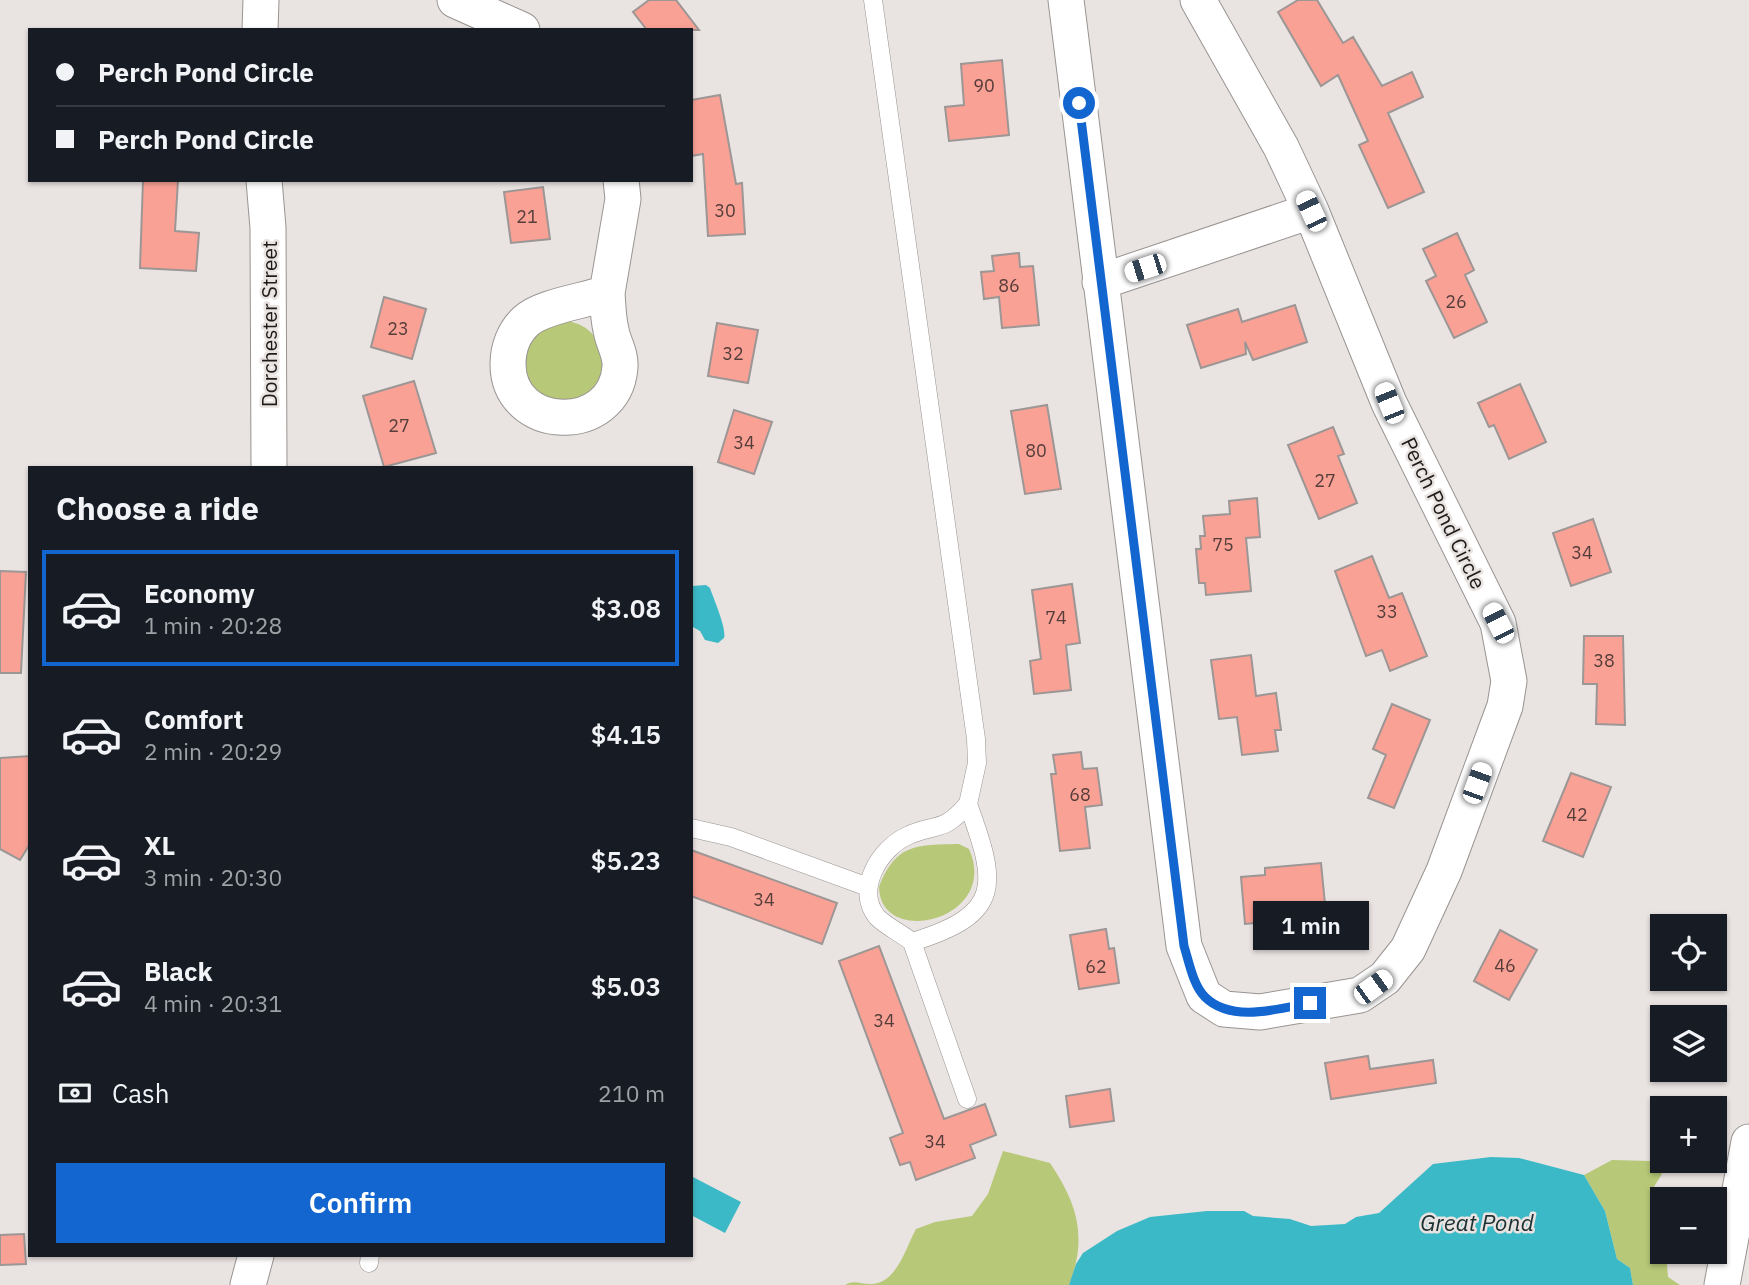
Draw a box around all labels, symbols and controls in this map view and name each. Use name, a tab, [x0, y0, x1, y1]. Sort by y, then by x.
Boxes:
text: Perch Pond Circle	[98, 55, 314, 89]
house number: 90	[973, 74, 995, 97]
route start	[1063, 87, 1095, 119]
text: Perch Pond Circle	[98, 122, 314, 156]
car	[1293, 188, 1330, 234]
house number: 30	[714, 199, 736, 222]
house number: 21	[516, 205, 538, 228]
street label: Dorchester Street	[255, 241, 283, 407]
car	[1122, 252, 1169, 284]
house number: 86	[998, 274, 1020, 297]
house number: 26	[1445, 290, 1467, 313]
house number: 23	[387, 317, 409, 340]
house number: 32	[722, 342, 744, 365]
car	[1372, 380, 1407, 426]
house number: 27	[388, 414, 410, 437]
house number: 34	[733, 431, 755, 454]
street label: Perch Pond Circle	[1395, 432, 1493, 594]
house number: 80	[1025, 439, 1047, 462]
house number: 27	[1314, 469, 1336, 492]
text: Choose a ride	[56, 487, 259, 529]
house number: 75	[1212, 533, 1234, 556]
house number: 34	[1571, 541, 1593, 564]
text: Economy	[144, 576, 255, 610]
icon: car	[60, 577, 123, 640]
text: $3.08	[591, 591, 661, 625]
house number: 33	[1376, 600, 1398, 623]
car	[1480, 600, 1517, 646]
house number: 74	[1045, 606, 1067, 629]
text: 1 min · 20:28	[144, 610, 282, 640]
house number: 38	[1593, 649, 1615, 672]
text: Comfort	[144, 702, 243, 736]
icon: car	[60, 703, 123, 766]
text: $4.15	[591, 717, 661, 751]
text: 2 min · 20:29	[144, 736, 282, 766]
car	[1460, 760, 1495, 806]
house number: 68	[1069, 783, 1091, 806]
house number: 42	[1566, 803, 1588, 826]
text: XL	[144, 828, 175, 862]
icon: car	[60, 829, 123, 892]
text: $5.23	[591, 843, 661, 877]
text: 3 min · 20:30	[144, 862, 282, 892]
house number: 34	[753, 888, 775, 911]
callout: 1 min	[1252, 902, 1368, 950]
text: 1 min	[1281, 910, 1341, 940]
map controls	[1650, 914, 1727, 1264]
button: locate	[1650, 914, 1727, 991]
text: Black	[144, 954, 212, 988]
house number: 46	[1494, 954, 1516, 977]
icon: car	[60, 955, 123, 1018]
house number: 62	[1085, 955, 1107, 978]
car	[1350, 966, 1397, 1008]
text: $5.03	[591, 969, 661, 1003]
route end	[1294, 987, 1326, 1019]
text: 4 min · 20:31	[144, 988, 282, 1018]
button: layers	[1650, 1005, 1727, 1082]
house number: 34	[873, 1009, 895, 1032]
icon: cash	[56, 1074, 94, 1112]
text: Cash	[112, 1076, 169, 1110]
text: 210 m	[598, 1078, 665, 1108]
button: +	[1650, 1096, 1727, 1173]
house number: 34	[924, 1130, 946, 1153]
button: Confirm	[56, 1163, 665, 1243]
button: −	[1650, 1187, 1727, 1264]
water label: Great Pond	[1420, 1207, 1534, 1237]

